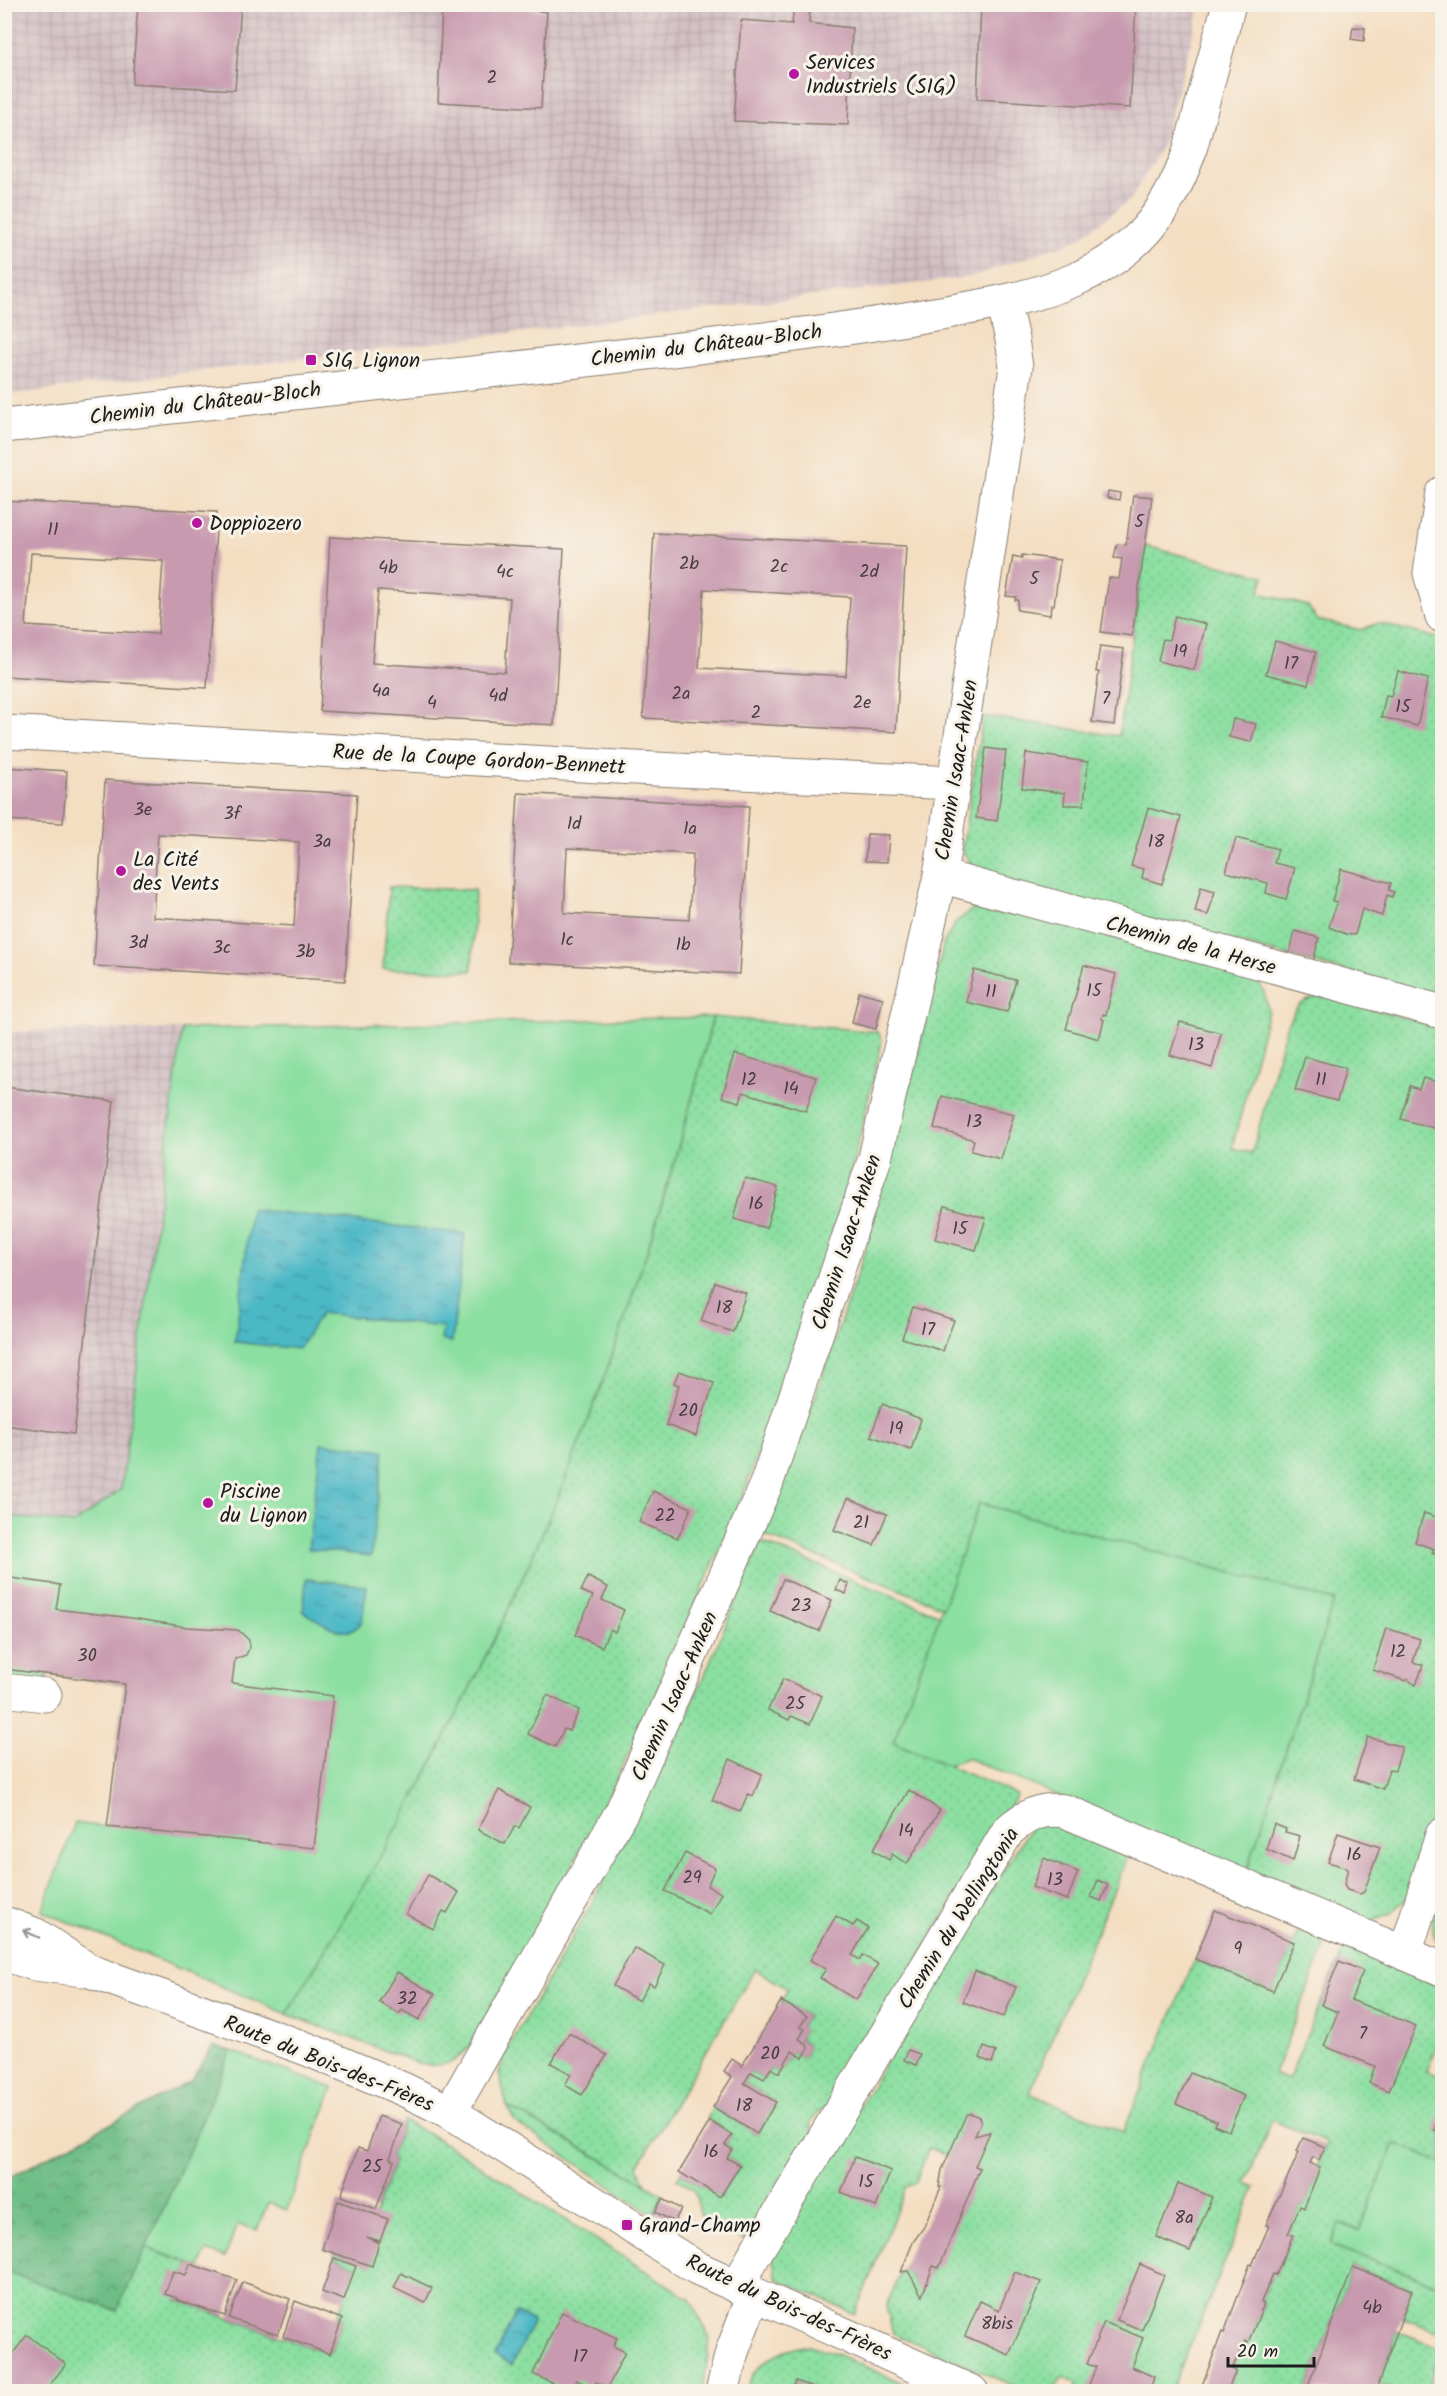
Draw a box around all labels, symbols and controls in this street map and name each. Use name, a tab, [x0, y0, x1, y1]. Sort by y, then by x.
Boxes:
place label: Services Industriels (SIG)	[806, 47, 957, 104]
house number: 2	[487, 64, 497, 93]
marker: Services Industriels (SIG)	[787, 67, 801, 81]
street label: Chemin du Château-Bloch	[588, 316, 824, 377]
place label: SIG Lignon	[323, 345, 420, 378]
marker: SIG Lignon	[304, 353, 318, 367]
street label: Chemin du Château-Bloch	[87, 374, 323, 435]
place label: Doppiozero	[209, 508, 302, 541]
house number: 5	[1134, 508, 1145, 537]
house number: 11	[47, 516, 59, 545]
marker: Doppiozero	[190, 516, 204, 530]
house number: 2b	[679, 550, 699, 579]
house number: 2c	[770, 553, 788, 582]
house number: 4b	[378, 554, 398, 583]
house number: 4c	[496, 558, 514, 587]
house number: 2d	[859, 558, 880, 587]
house number: 5	[1029, 565, 1040, 594]
house number: 19	[1173, 638, 1187, 667]
house number: 17	[1284, 650, 1299, 679]
house number: 4a	[372, 677, 390, 706]
street label: Chemin Isaac-Anken	[927, 677, 988, 863]
house number: 2a	[672, 680, 690, 709]
house number: 4d	[489, 682, 508, 711]
house number: 7	[1102, 685, 1111, 714]
house number: 4	[427, 689, 437, 718]
house number: 2e	[853, 689, 871, 718]
house number: 15	[1395, 693, 1412, 722]
house number: 2	[751, 699, 761, 728]
street label: Rue de la Coupe Gordon-Bennett	[332, 736, 627, 785]
house number: 3e	[134, 796, 152, 825]
house number: 3f	[223, 800, 243, 829]
house number: 1d	[567, 810, 582, 839]
house number: 1a	[683, 815, 697, 844]
house number: 3a	[313, 828, 331, 857]
house number: 18	[1148, 828, 1164, 857]
place label: La Cité des Vents	[133, 844, 219, 901]
marker: La Cité des Vents	[114, 864, 128, 878]
street label: Chemin de la Herse	[1102, 908, 1280, 985]
house number: 1c	[560, 926, 574, 955]
house number: 3d	[128, 929, 149, 958]
house number: 1b	[675, 931, 691, 960]
house number: 3c	[213, 934, 231, 963]
house number: 3b	[295, 938, 315, 967]
house number: 15	[1086, 977, 1103, 1006]
house number: 11	[985, 978, 997, 1007]
house number: 13	[1188, 1031, 1204, 1060]
house number: 12	[741, 1066, 757, 1095]
house number: 11	[1315, 1066, 1327, 1095]
house number: 14	[783, 1075, 799, 1104]
house number: 13	[966, 1108, 982, 1137]
street label: Chemin Isaac-Anken	[803, 1150, 891, 1335]
house number: 16	[748, 1190, 764, 1219]
house number: 15	[952, 1215, 969, 1244]
house number: 18	[716, 1294, 732, 1323]
house number: 17	[921, 1316, 936, 1345]
house number: 20	[678, 1397, 698, 1426]
house number: 19	[889, 1415, 903, 1444]
place label: Piscine du Lignon	[220, 1476, 307, 1533]
marker: Piscine du Lignon	[201, 1496, 215, 1510]
house number: 22	[655, 1502, 675, 1531]
house number: 21	[853, 1509, 869, 1538]
house number: 23	[791, 1592, 811, 1621]
street label: Chemin Isaac-Anken	[623, 1606, 728, 1787]
house number: 12	[1390, 1638, 1406, 1667]
house number: 30	[77, 1642, 97, 1671]
house number: 25	[785, 1690, 806, 1719]
house number: 14	[898, 1817, 914, 1846]
street label: Chemin du Wellingtonia	[890, 1821, 1029, 2016]
house number: 16	[1346, 1841, 1362, 1870]
house number: 29	[682, 1864, 702, 1893]
house number: 13	[1047, 1866, 1063, 1895]
one-way arrow	[22, 1928, 40, 1939]
house number: 9	[1234, 1935, 1243, 1964]
house number: 32	[397, 1985, 417, 2014]
street label: Route du Bois-des-Frères	[218, 2007, 439, 2122]
house number: 7	[1359, 2020, 1368, 2049]
house number: 20	[760, 2040, 780, 2069]
house number: 18	[736, 2092, 752, 2121]
house number: 16	[703, 2138, 719, 2167]
house number: 25	[362, 2153, 383, 2182]
house number: 15	[858, 2168, 875, 2197]
house number: 8a	[1174, 2204, 1194, 2233]
place label: Grand-Champ	[639, 2210, 760, 2243]
marker: Grand-Champ	[620, 2218, 634, 2232]
street label: Route du Bois-des-Frères	[680, 2246, 897, 2371]
house number: 4b	[1362, 2294, 1382, 2323]
house number: 8bis	[981, 2310, 1013, 2339]
scale bar	[1228, 2330, 1314, 2368]
text: 20 m	[1237, 2338, 1278, 2367]
house number: 17	[573, 2343, 588, 2372]

